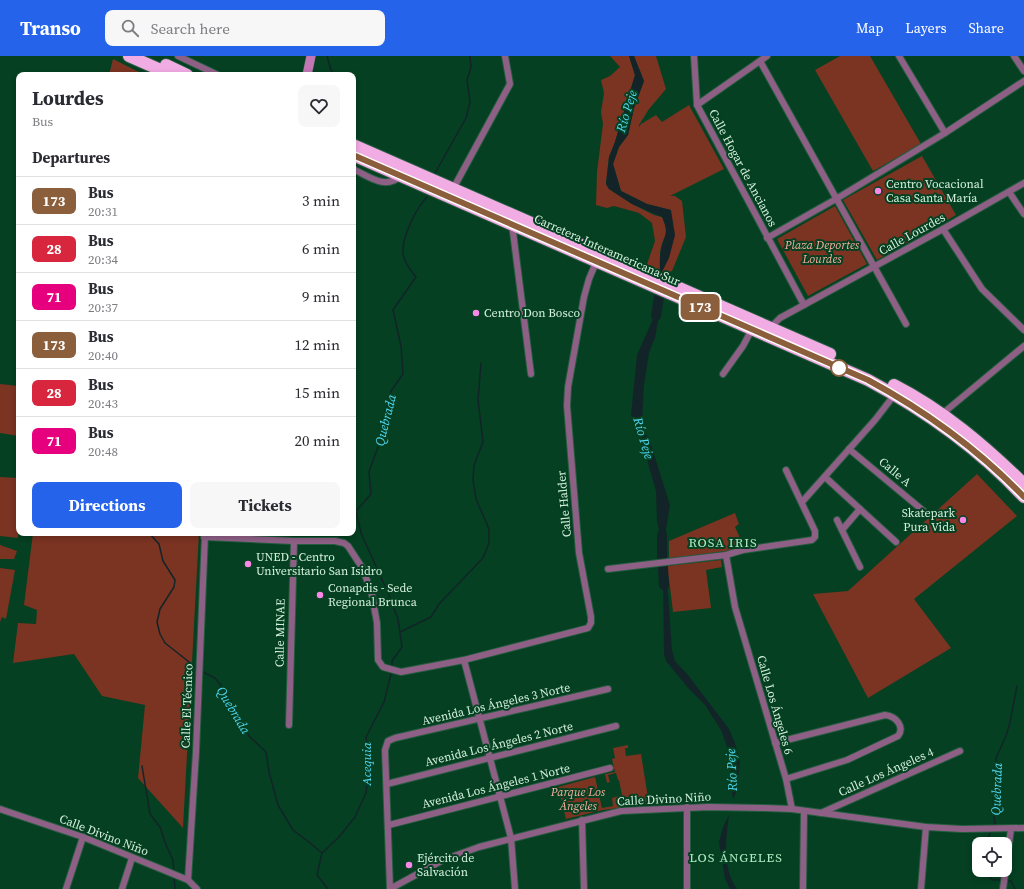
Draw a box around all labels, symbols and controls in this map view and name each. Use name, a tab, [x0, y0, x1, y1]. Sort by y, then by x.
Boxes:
search box	[105, 10, 385, 46]
text: Transo	[20, 15, 81, 41]
icon: search	[119, 17, 141, 39]
text: Search here	[151, 18, 230, 39]
text: Map	[856, 18, 883, 38]
text: Layers	[905, 18, 947, 38]
text: Share	[969, 18, 1004, 38]
text: Lourdes	[32, 85, 104, 111]
button: heart	[298, 85, 340, 127]
water label: Río Peje	[612, 88, 641, 135]
street label: Calle Hogar de Ancianos	[705, 106, 781, 230]
text: Bus	[32, 113, 53, 130]
text: Departures	[32, 147, 110, 168]
place label: Centro Vocacional Casa Santa María	[886, 176, 984, 206]
text: Bus	[88, 182, 114, 203]
marker: Centro Vocacional Casa Santa María	[873, 186, 883, 196]
text: 3 min	[302, 190, 340, 211]
text: 173	[43, 191, 65, 211]
text: 20:31	[88, 203, 118, 220]
street label: Calle Lourdes	[876, 209, 948, 259]
street label: Carretera Interamericana Sur	[532, 211, 682, 289]
text: Bus	[88, 230, 114, 251]
park label: Plaza Deportes Lourdes	[784, 237, 860, 267]
text: 6 min	[302, 238, 340, 259]
text: 28	[46, 239, 62, 259]
text: 20:34	[88, 251, 118, 268]
text: Bus	[88, 278, 114, 299]
text: 9 min	[302, 286, 340, 307]
text: 71	[46, 287, 62, 307]
line badge: 173	[677, 294, 723, 320]
text: 173	[689, 297, 711, 317]
text: 20:37	[88, 299, 118, 316]
place label: Centro Don Bosco	[484, 305, 581, 321]
marker: Centro Don Bosco	[471, 308, 481, 318]
text: Bus	[88, 326, 114, 347]
text: 12 min	[294, 334, 340, 355]
text: 173	[43, 335, 65, 355]
text: 20:40	[88, 347, 118, 364]
unlabelled marker	[830, 359, 848, 377]
text: Bus	[88, 374, 114, 395]
text: 15 min	[294, 382, 340, 403]
text: 28	[46, 383, 62, 403]
water label: Quebrada	[371, 392, 400, 448]
text: 20:43	[88, 395, 118, 412]
water label: Río Peje	[629, 414, 658, 462]
text: Bus	[88, 422, 114, 443]
text: 20 min	[294, 430, 340, 451]
text: 71	[46, 431, 62, 451]
text: 20:48	[88, 443, 118, 460]
street label: Calle A	[875, 454, 915, 490]
street label: Calle Halder	[553, 470, 575, 538]
button: Directions	[32, 482, 182, 528]
button: Tickets	[190, 482, 340, 528]
place label: Skatepark Pura Vida	[902, 505, 956, 535]
marker: Skatepark Pura Vida	[958, 515, 968, 525]
district label: ROSA IRIS	[688, 534, 758, 551]
place label: UNED - Centro Universitario San Isidro	[256, 549, 383, 579]
marker: UNED - Centro Universitario San Isidro	[243, 559, 253, 569]
place label: Conapdis - Sede Regional Brunca	[328, 580, 418, 610]
marker: Conapdis - Sede Regional Brunca	[315, 590, 325, 600]
street label: Calle MINAE	[271, 599, 289, 667]
street label: Calle Los Ángeles 6	[753, 654, 797, 756]
street label: Calle El Técnico	[178, 663, 196, 749]
street label: Avenida Los Ángeles 3 Norte	[420, 679, 572, 729]
water label: Quebrada	[213, 683, 254, 737]
street label: Avenida Los Ángeles 2 Norte	[423, 718, 575, 770]
water label: Acequia	[358, 742, 375, 787]
street label: Calle Los Ángeles 4	[836, 744, 936, 800]
water label: Río Peje	[722, 747, 741, 793]
street label: Avenida Los Ángeles 1 Norte	[420, 760, 572, 812]
water label: Quebrada	[987, 762, 1006, 816]
park label: Parque Los Ángeles	[550, 784, 606, 814]
street label: Calle Divino Niño	[617, 789, 712, 809]
street label: Calle Divino Niño	[57, 811, 151, 859]
map controls	[972, 837, 1012, 877]
button: locate	[972, 837, 1012, 877]
district label: LOS ÁNGELES	[689, 849, 783, 866]
place label: Ejército de Salvación	[417, 850, 474, 880]
marker: Ejército de Salvación	[404, 860, 414, 870]

